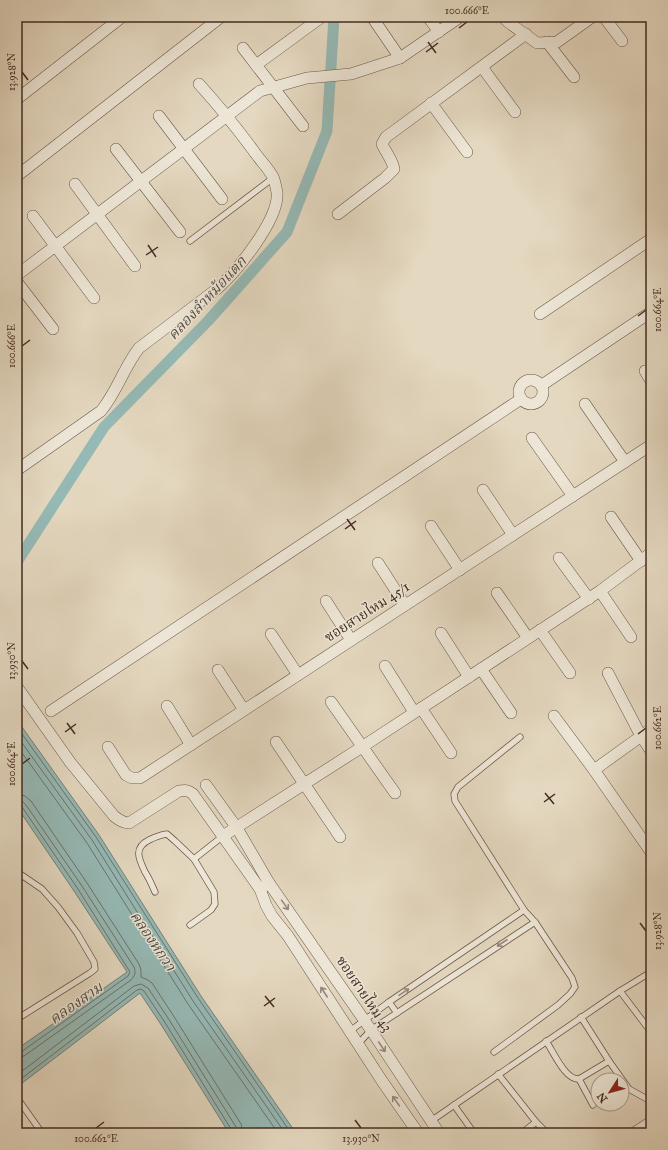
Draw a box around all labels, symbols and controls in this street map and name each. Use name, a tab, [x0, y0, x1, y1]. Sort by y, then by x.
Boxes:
text: 100.666°E	[445, 5, 489, 17]
text: 13.928°N	[6, 53, 18, 91]
water label: คลองลำหม้อแตก	[164, 252, 251, 343]
text: 100.664°E	[652, 288, 664, 332]
text: 100.666°E	[6, 324, 18, 368]
street label: ซอยสายไหม 45/1	[320, 576, 413, 646]
text: 13.930°N	[6, 642, 18, 680]
text: 100.662°E	[652, 706, 664, 750]
text: 100.664°E	[6, 742, 18, 786]
one-way arrow	[281, 900, 289, 911]
water label: คลองหกวา	[126, 908, 180, 975]
text: 13.928°N	[652, 912, 664, 950]
one-way arrow	[496, 940, 508, 948]
street label: ซอยสายไหม 43	[332, 952, 397, 1035]
water label: คลองสาม	[46, 977, 107, 1028]
one-way arrow	[320, 987, 328, 998]
one-way arrow	[398, 988, 409, 996]
one-way arrow	[378, 1041, 386, 1052]
north arrow	[590, 1072, 630, 1112]
text: N	[594, 1089, 610, 1105]
one-way arrow	[392, 1096, 400, 1107]
text: 100.662°E	[74, 1133, 118, 1145]
text: 13.930°N	[342, 1133, 380, 1145]

